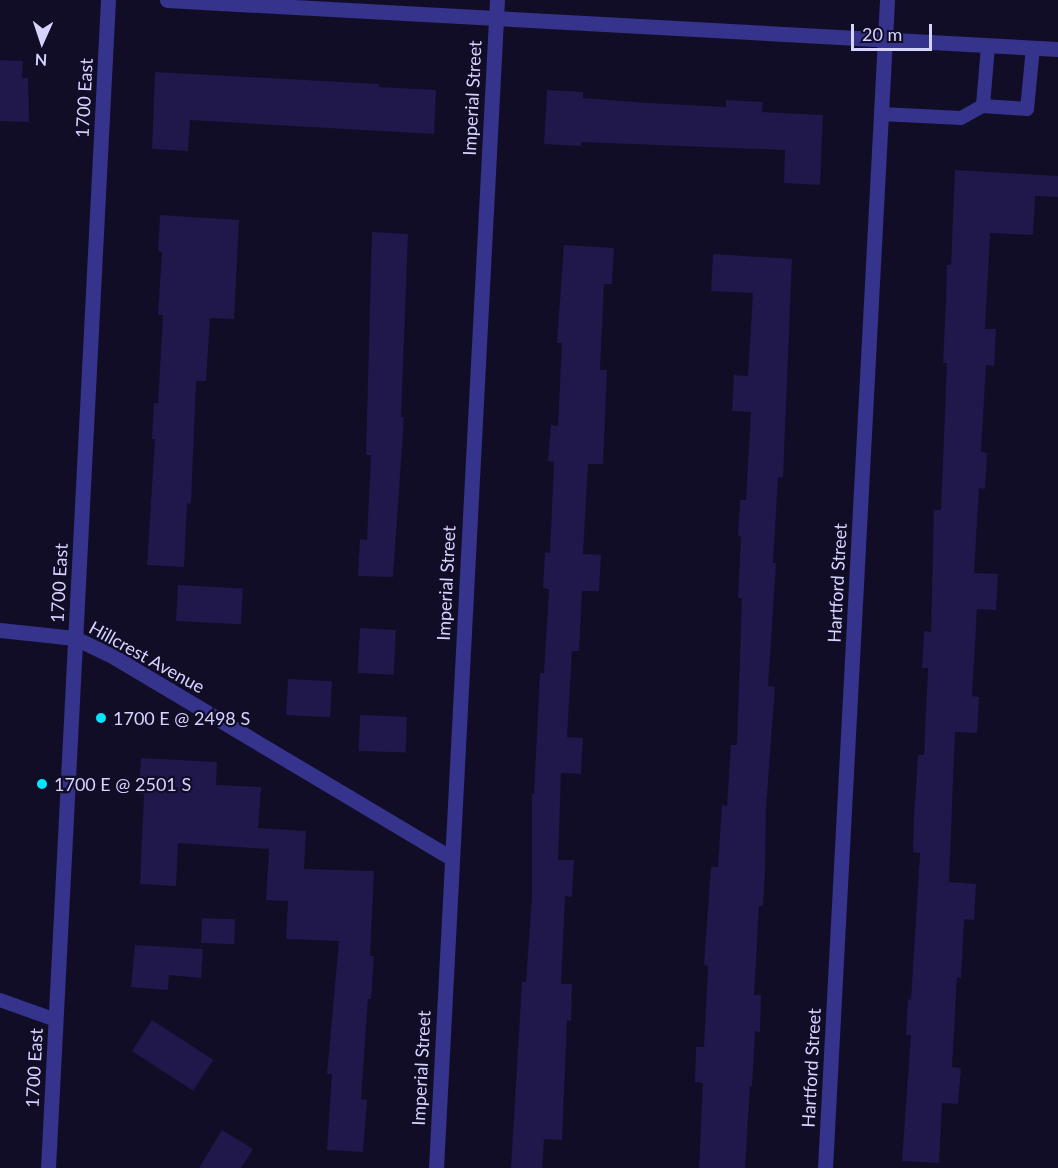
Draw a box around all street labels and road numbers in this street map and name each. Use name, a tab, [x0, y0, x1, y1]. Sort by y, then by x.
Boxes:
street label: Imperial Street	[458, 40, 486, 156]
street label: 1700 East	[71, 58, 97, 138]
street label: Hartford Street	[823, 523, 851, 643]
street label: Imperial Street	[432, 525, 460, 641]
street label: 1700 East	[46, 543, 72, 623]
street label: Hillcrest Avenue	[85, 616, 209, 698]
street label: Hartford Street	[797, 1008, 825, 1128]
street label: Imperial Street	[407, 1010, 435, 1126]
street label: 1700 East	[21, 1028, 47, 1108]

